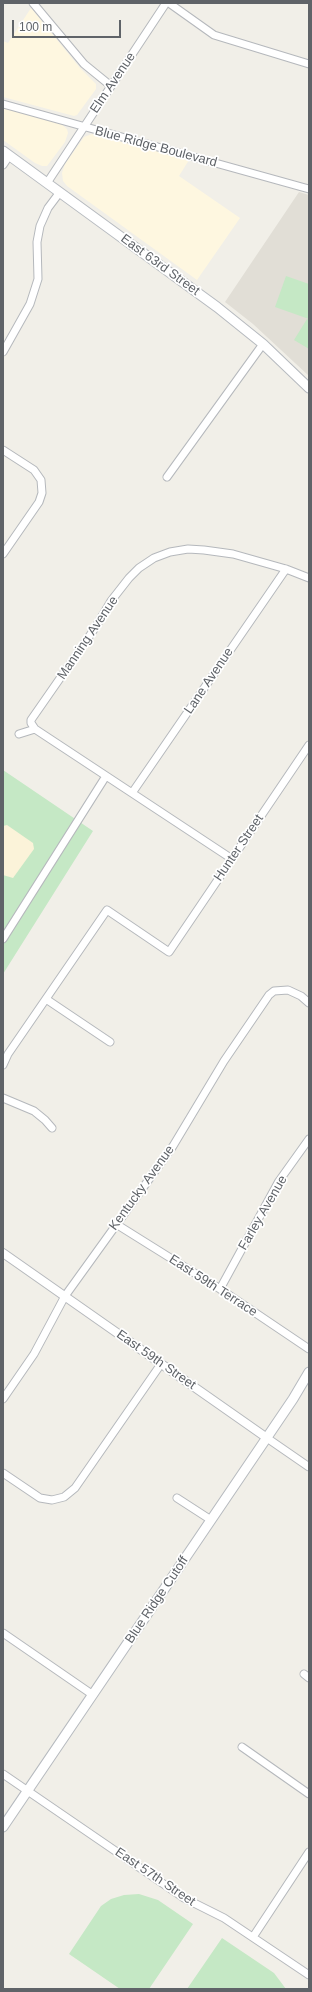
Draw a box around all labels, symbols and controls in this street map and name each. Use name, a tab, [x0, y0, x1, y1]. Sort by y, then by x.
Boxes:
scale bar	[14, 12, 123, 38]
text: 100 m	[19, 20, 52, 34]
street label: Elm Avenue	[87, 50, 139, 116]
street label: Blue Ridge Boulevard	[93, 123, 219, 171]
street label: East 63rd Street	[117, 231, 203, 299]
street label: Manning Avenue	[54, 593, 122, 683]
street label: Lane Avenue	[181, 645, 237, 717]
street label: Hunter Street	[211, 812, 267, 884]
street label: Kentucky Avenue	[106, 1143, 178, 1233]
street label: Farley Avenue	[235, 1173, 291, 1253]
street label: East 59th Terrace	[166, 1252, 260, 1320]
street label: East 59th Street	[113, 1327, 199, 1393]
street label: Blue Ridge Cutoff	[122, 1553, 192, 1647]
street label: East 57th Street	[112, 1844, 198, 1910]

